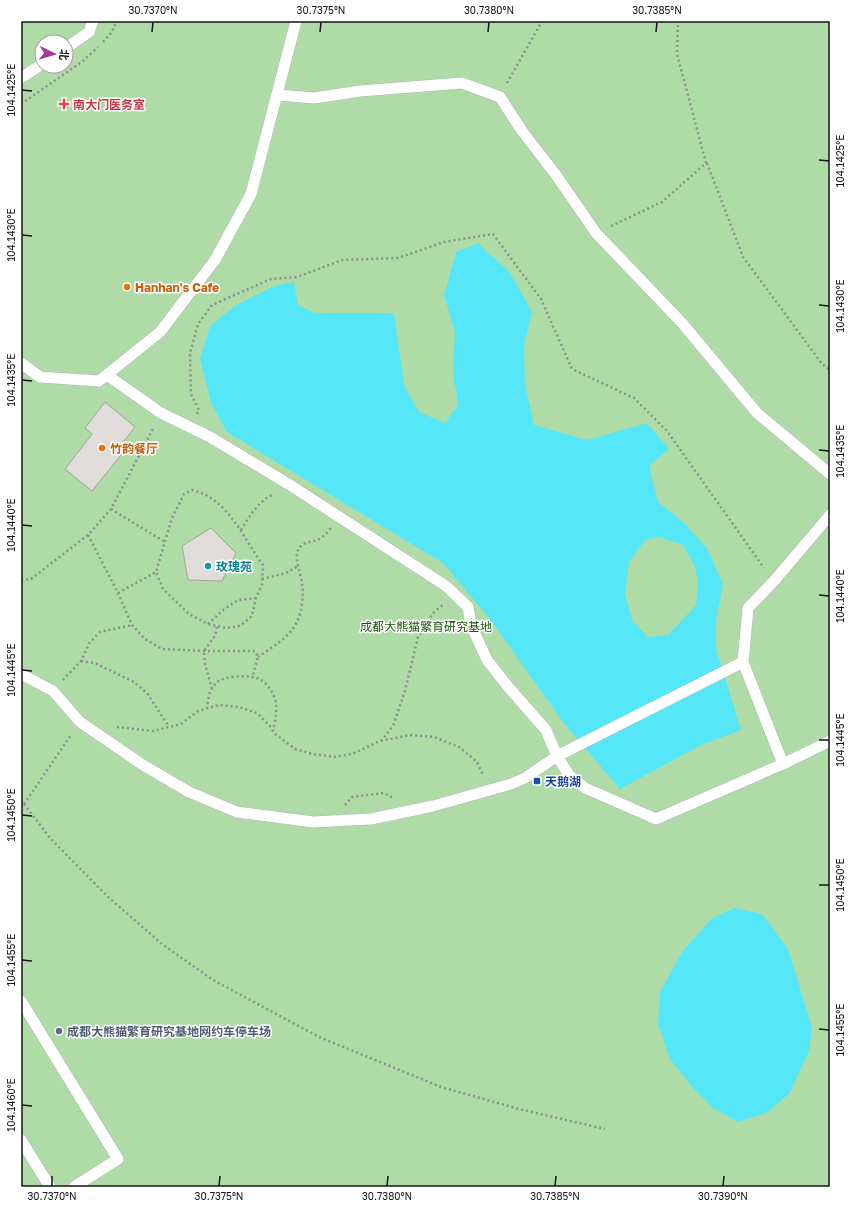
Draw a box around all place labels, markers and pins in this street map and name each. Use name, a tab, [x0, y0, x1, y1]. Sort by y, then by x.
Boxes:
place label: 南大门医务室	[73, 97, 145, 112]
marker: 南大门医务室	[58, 98, 70, 110]
place label: Hanhan's Cafe	[135, 280, 219, 295]
marker: Hanhan's Cafe	[122, 282, 132, 292]
place label: 竹韵餐厅	[110, 441, 158, 456]
marker: 竹韵餐厅	[97, 443, 107, 453]
place label: 玫瑰苑	[216, 559, 252, 574]
marker: 玫瑰苑	[203, 561, 213, 571]
place label: 天鹅湖	[545, 774, 581, 789]
marker: 天鹅湖	[532, 776, 542, 786]
place label: 成都大熊猫繁育研究基地网约车停车场	[67, 1024, 271, 1039]
marker: 成都大熊猫繁育研究基地网约车停车场	[54, 1026, 64, 1036]

